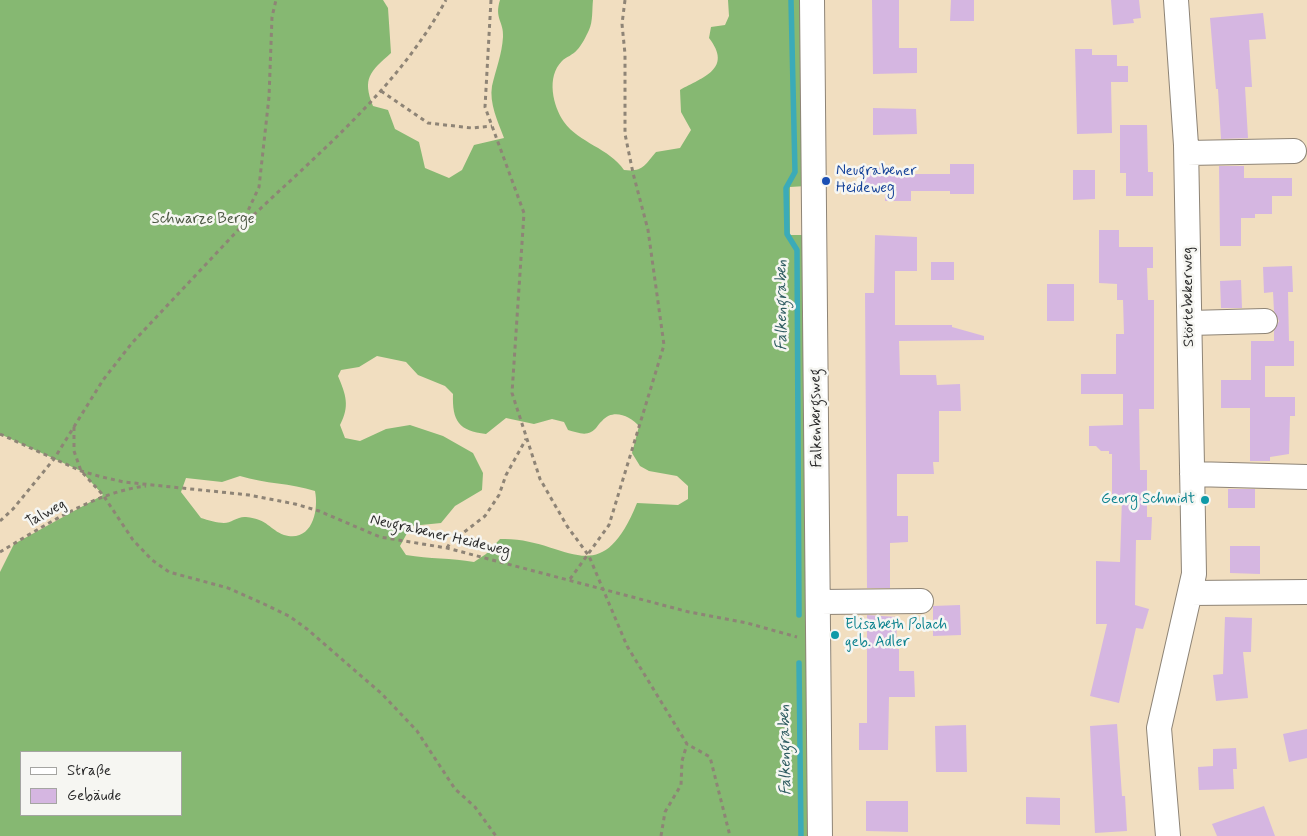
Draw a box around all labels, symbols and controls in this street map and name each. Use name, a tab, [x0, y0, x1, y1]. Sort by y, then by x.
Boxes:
place label: Neugrabener Heideweg	[836, 163, 916, 198]
marker: Neugrabener Heideweg	[820, 175, 832, 187]
park label: Schwarze Berge	[151, 211, 255, 229]
street label: Störtebekerweg	[1179, 247, 1199, 347]
water label: Falkengraben	[773, 260, 793, 350]
street label: Falkenbergsweg	[807, 368, 827, 468]
place label: Georg Schmidt	[1101, 491, 1195, 509]
marker: Georg Schmidt	[1199, 494, 1211, 506]
street label: Talweg	[23, 496, 69, 532]
street label: Neugrabener Heideweg	[368, 511, 512, 561]
place label: Elisabeth Polach geb. Adler	[845, 617, 947, 652]
marker: Elisabeth Polach geb. Adler	[829, 629, 841, 641]
water label: Falkengraben	[776, 704, 796, 796]
legend	[20, 751, 182, 816]
text: Straße	[67, 761, 111, 781]
text: Gebäude	[67, 786, 121, 806]

